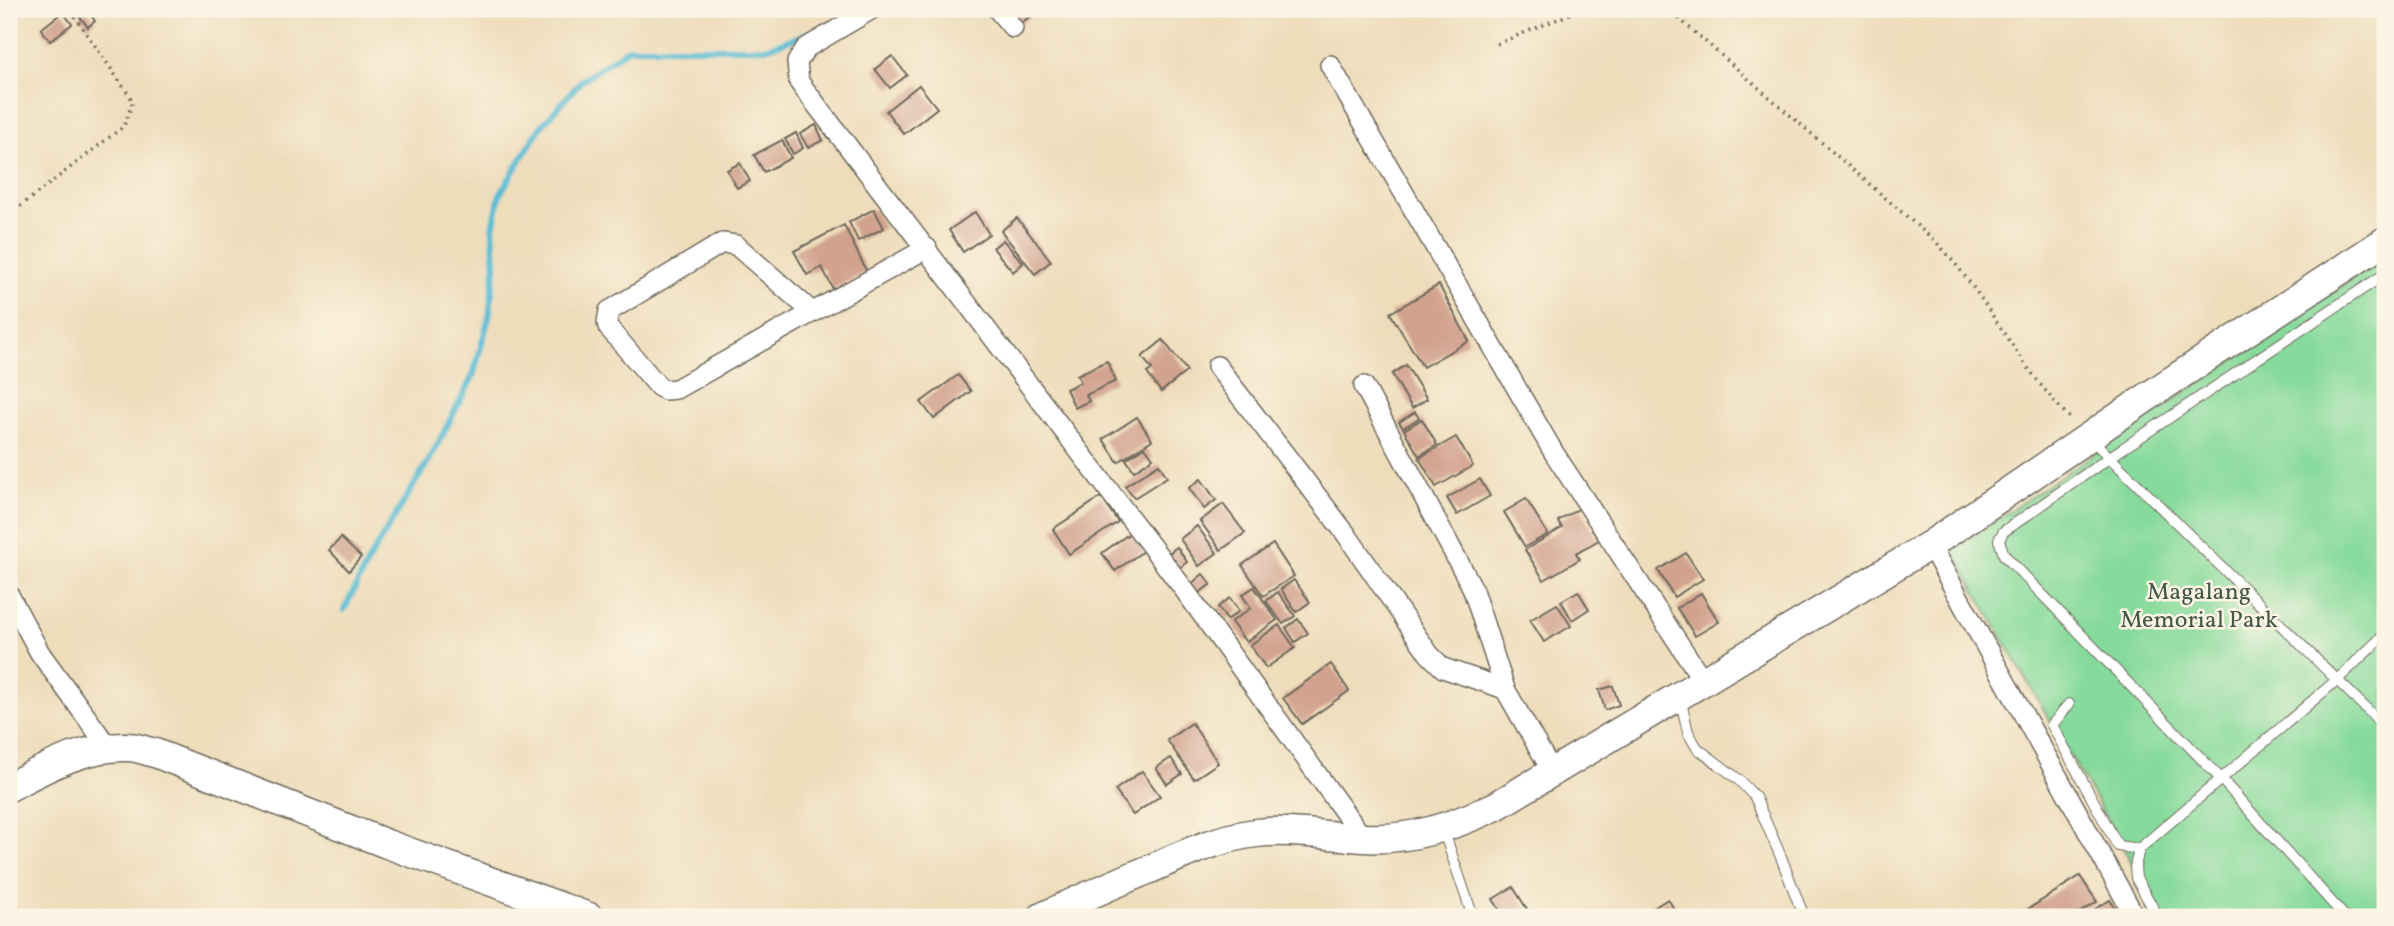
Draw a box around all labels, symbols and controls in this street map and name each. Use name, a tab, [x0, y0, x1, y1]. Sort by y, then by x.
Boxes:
park label: Magalang Memorial Park	[2120, 576, 2278, 638]

